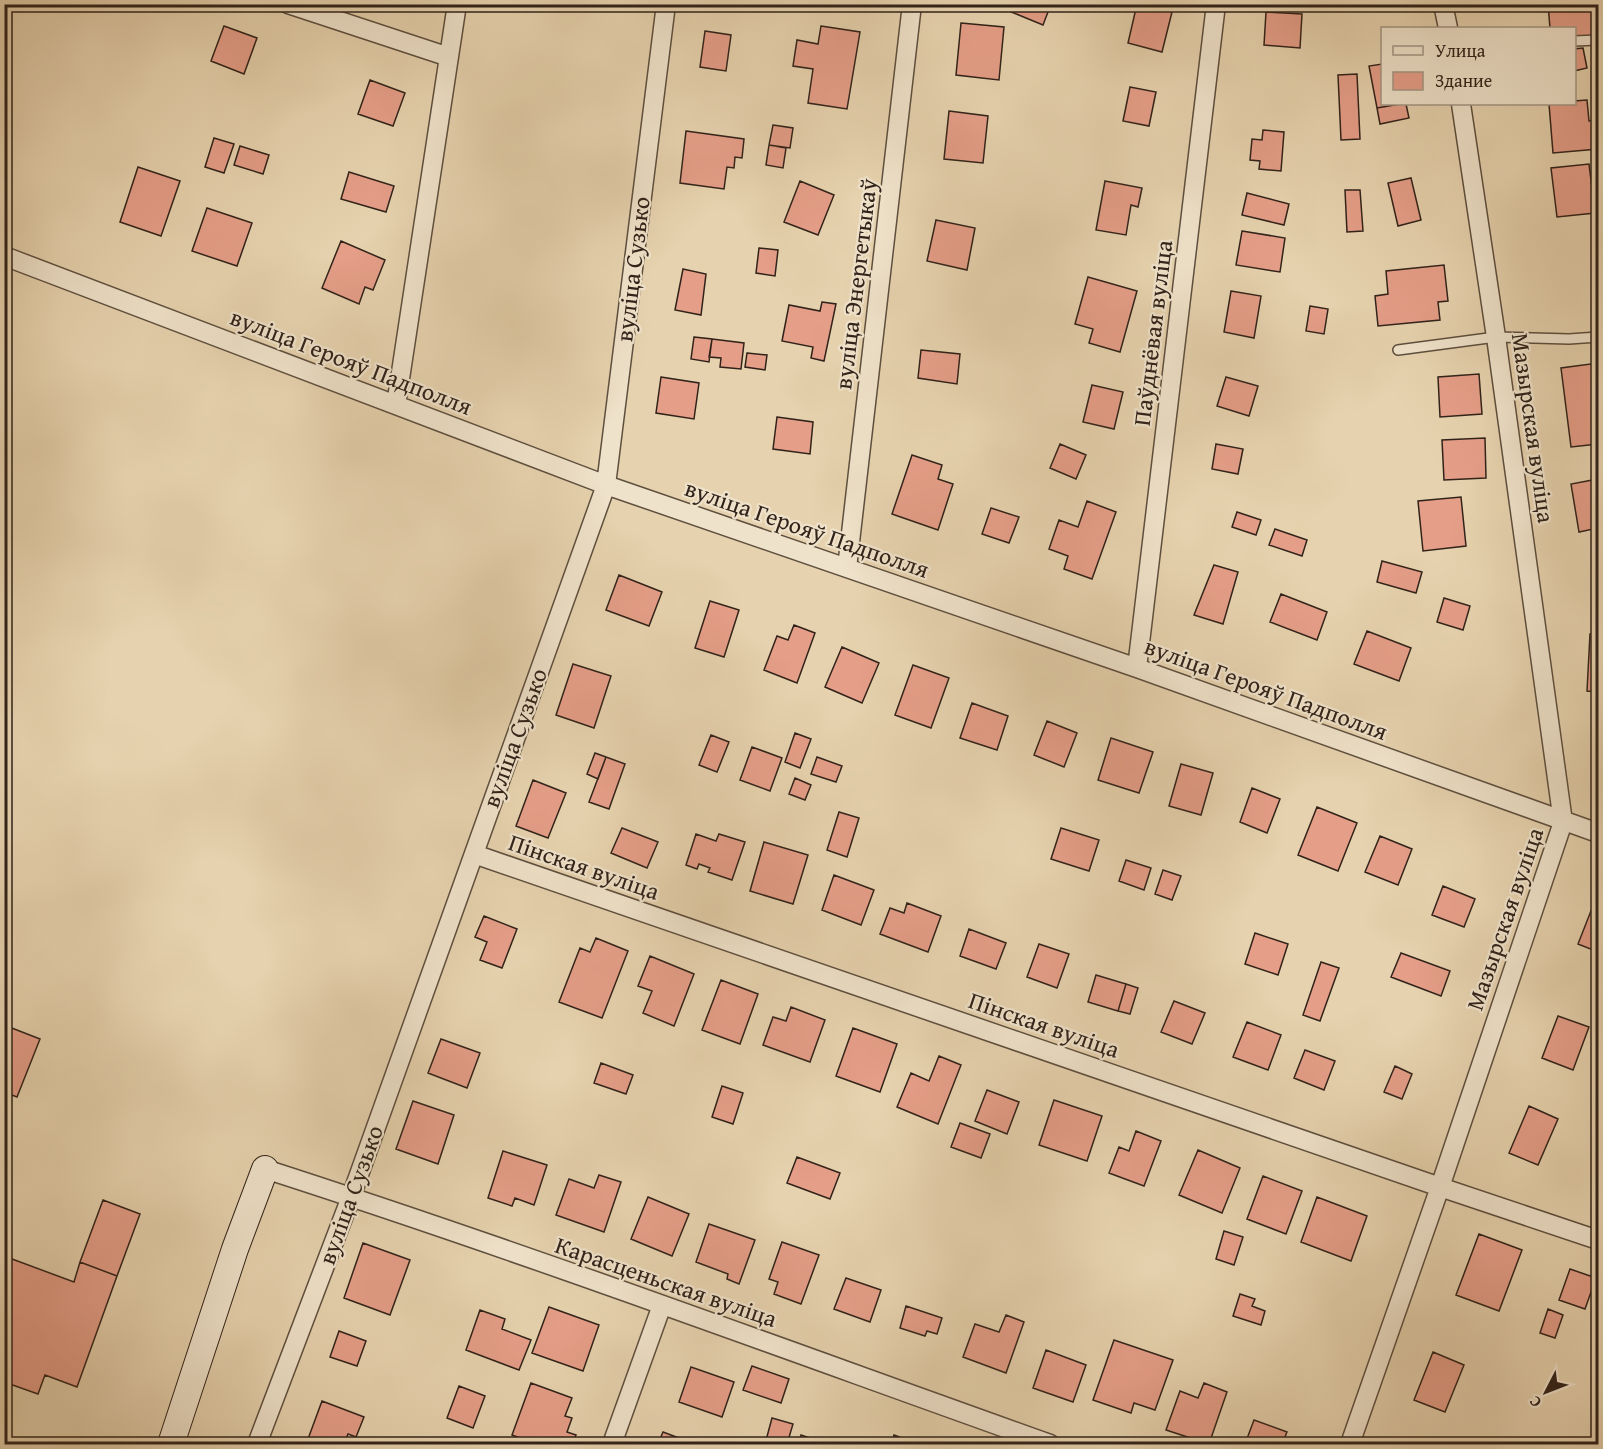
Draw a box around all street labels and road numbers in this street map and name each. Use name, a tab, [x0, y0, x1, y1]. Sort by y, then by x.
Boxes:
street label: вуліца Энергетыкаў	[825, 177, 886, 391]
street label: вуліца Сузько	[606, 194, 659, 344]
street label: Паўднёвая вуліца	[1124, 238, 1181, 428]
street label: вуліца Герояў Падполля	[225, 299, 477, 424]
street label: Мазырская вуліца	[1503, 331, 1564, 526]
street label: вуліца Герояў Падполля	[680, 470, 934, 587]
street label: вуліца Герояў Падполля	[1140, 628, 1393, 749]
street label: вуліца Сузько	[473, 663, 556, 812]
street label: Мазырская вуліца	[1457, 822, 1552, 1015]
street label: Пінская вуліца	[504, 824, 665, 909]
street label: Пінская вуліца	[964, 982, 1125, 1067]
street label: вуліца Сузько	[309, 1120, 392, 1269]
street label: Карасценьская вуліца	[551, 1227, 782, 1336]

